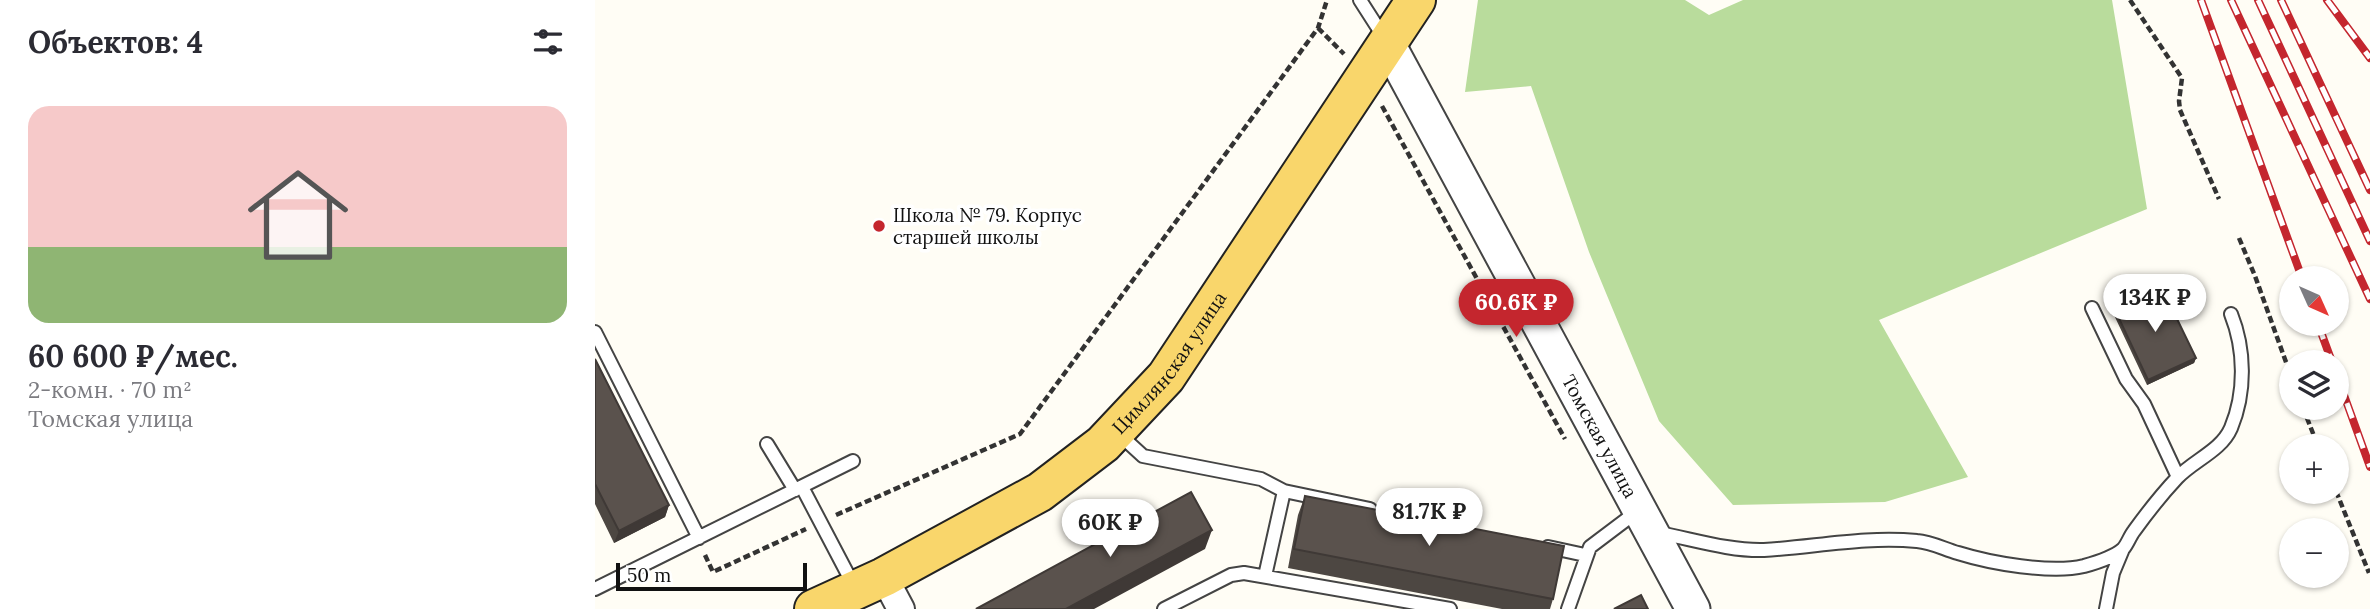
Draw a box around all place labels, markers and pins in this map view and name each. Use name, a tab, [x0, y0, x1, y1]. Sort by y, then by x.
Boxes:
place label: Школа № 79. Корпус старшей школы	[893, 203, 1082, 249]
marker: Школа № 79. Корпус старшей школы	[871, 218, 887, 234]
pin: 134K ₽	[2098, 274, 2212, 334]
pin: 60.6K ₽	[1451, 280, 1581, 339]
pin: 81.7K ₽	[1364, 489, 1494, 548]
pin: 60K ₽	[1061, 500, 1159, 559]

